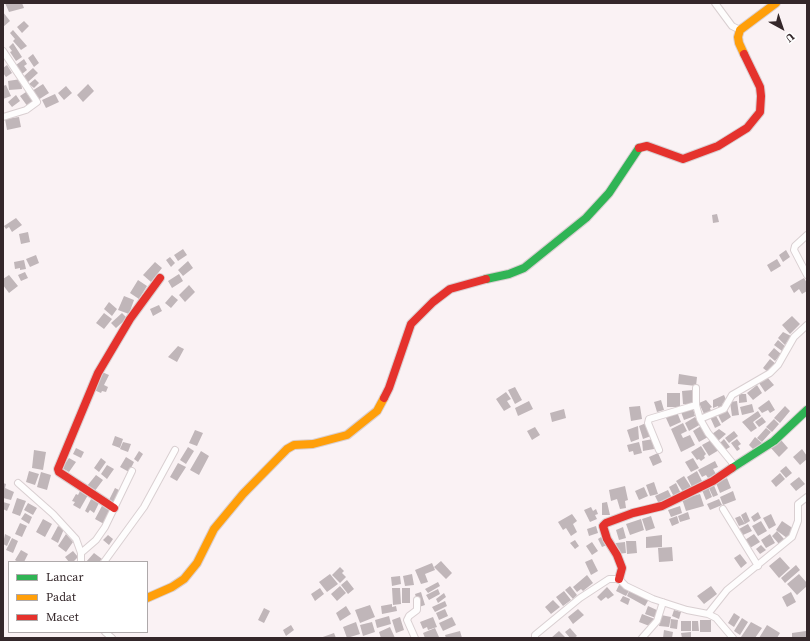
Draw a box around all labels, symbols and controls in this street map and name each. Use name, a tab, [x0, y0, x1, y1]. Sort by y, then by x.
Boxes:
north arrow	[762, 8, 802, 48]
text: U	[782, 29, 798, 46]
legend	[8, 561, 148, 633]
text: Lancar	[46, 569, 83, 585]
text: Padat	[46, 589, 76, 605]
text: Macet	[46, 609, 79, 625]

